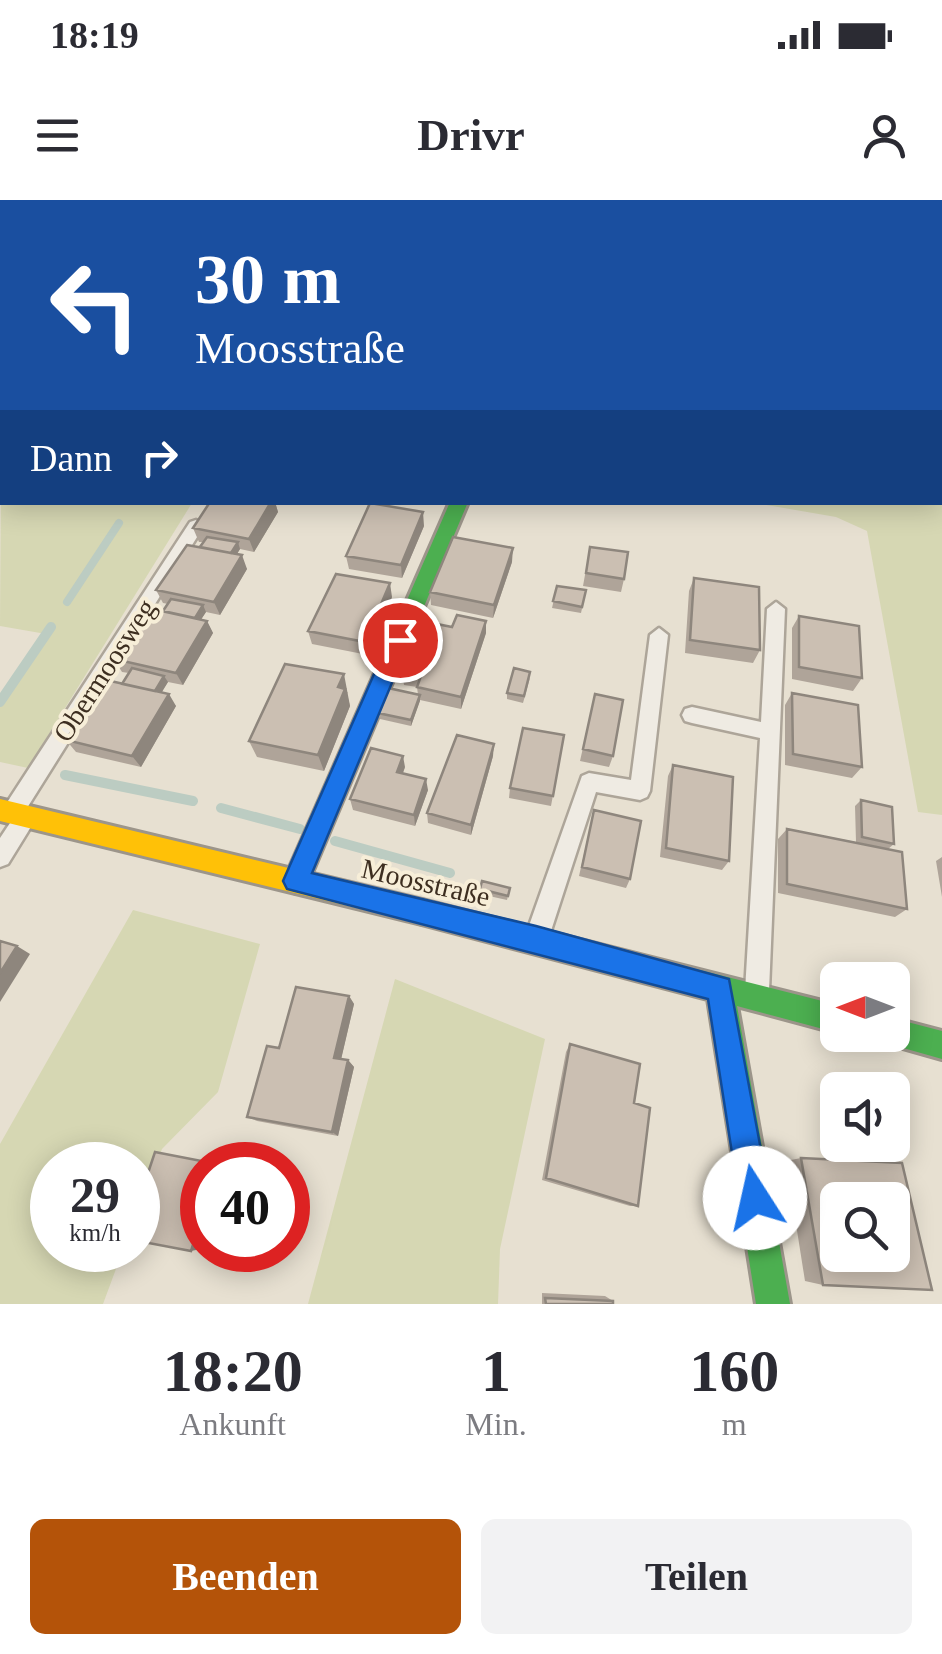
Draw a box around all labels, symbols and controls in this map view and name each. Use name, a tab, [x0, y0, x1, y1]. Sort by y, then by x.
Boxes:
text: 18:19	[50, 14, 139, 56]
icon: menu	[30, 108, 85, 163]
icon: person	[857, 108, 912, 163]
text: Drivr	[417, 110, 525, 160]
icon: left	[30, 240, 160, 370]
text: 30 m	[195, 241, 341, 318]
text: Moosstraße	[195, 323, 405, 373]
icon: right	[132, 430, 187, 485]
text: Dann	[30, 437, 112, 479]
street label: Obermoosweg	[47, 593, 162, 747]
pin	[358, 598, 443, 683]
icon: arrive	[373, 613, 428, 668]
street label: Moosstraße	[359, 853, 493, 912]
north arrow	[820, 962, 910, 1052]
map controls	[820, 962, 910, 1272]
button: sound	[820, 1072, 910, 1162]
speed limit sign: 40	[180, 1142, 310, 1272]
position arrow	[703, 1146, 807, 1250]
text: 29	[70, 1167, 120, 1223]
button: search	[820, 1182, 910, 1272]
text: km/h	[69, 1219, 121, 1246]
text: 18:20	[163, 1338, 303, 1404]
text: 1	[481, 1338, 511, 1404]
text: 160	[689, 1338, 779, 1404]
text: Ankunft	[179, 1406, 286, 1442]
text: Min.	[465, 1406, 527, 1442]
text: m	[722, 1406, 747, 1442]
button: Beenden	[30, 1519, 461, 1634]
button: Teilen	[481, 1519, 912, 1634]

